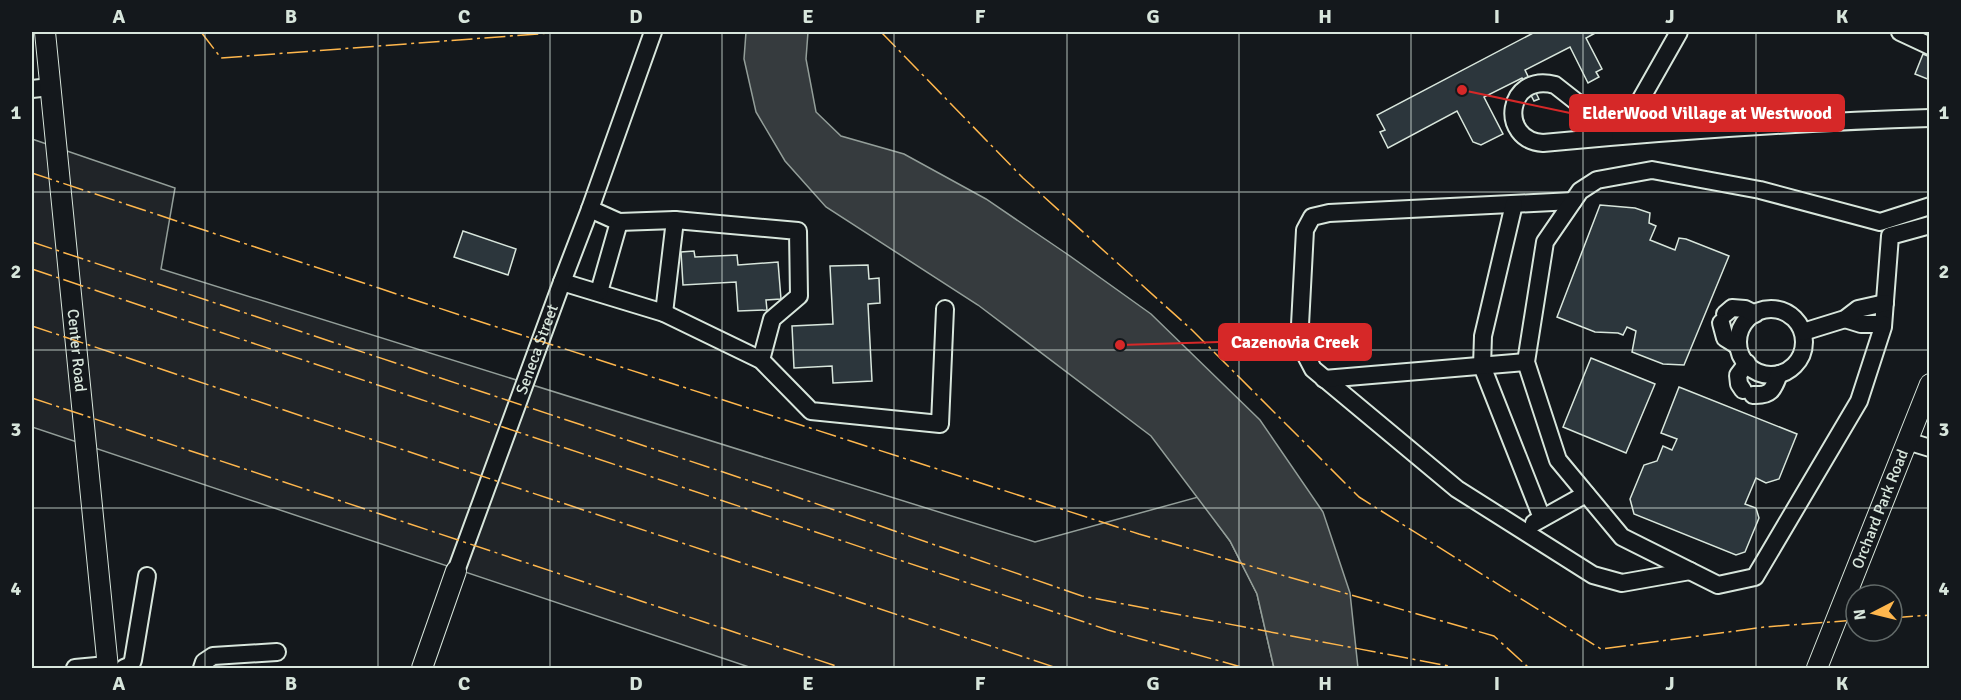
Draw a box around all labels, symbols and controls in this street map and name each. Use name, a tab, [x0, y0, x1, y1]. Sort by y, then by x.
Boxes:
text: A	[113, 4, 126, 29]
text: B	[285, 4, 297, 29]
text: C	[458, 4, 470, 29]
text: D	[629, 4, 643, 29]
text: E	[802, 4, 814, 29]
text: F	[975, 4, 986, 29]
text: G	[1146, 4, 1160, 29]
text: H	[1318, 4, 1332, 29]
text: I	[1494, 4, 1500, 29]
text: J	[1665, 4, 1675, 29]
text: K	[1836, 4, 1849, 29]
callout: ElderWood Village at Westwood	[1570, 95, 1844, 131]
text: 1	[11, 100, 22, 125]
text: 1	[1939, 100, 1950, 125]
text: ElderWood Village at Westwood	[1582, 102, 1832, 124]
text: 2	[11, 259, 21, 284]
text: 2	[1939, 259, 1949, 284]
street label: Seneca Street	[512, 301, 563, 397]
street label: Center Road	[62, 308, 91, 393]
callout: Cazenovia Creek	[1219, 324, 1371, 360]
text: Cazenovia Creek	[1231, 331, 1360, 353]
text: 3	[11, 417, 21, 442]
text: 3	[1939, 417, 1949, 442]
street label: Orchard Park Road	[1847, 446, 1913, 572]
text: 4	[11, 576, 22, 601]
text: 4	[1939, 576, 1950, 601]
north arrow	[1844, 583, 1904, 643]
text: N	[1850, 608, 1871, 621]
text: A	[113, 671, 126, 696]
text: B	[285, 671, 297, 696]
text: C	[458, 671, 470, 696]
text: D	[629, 671, 643, 696]
text: E	[802, 671, 814, 696]
text: F	[975, 671, 986, 696]
text: G	[1146, 671, 1160, 696]
text: H	[1318, 671, 1332, 696]
text: I	[1494, 671, 1500, 696]
text: J	[1665, 671, 1675, 696]
text: K	[1836, 671, 1849, 696]

